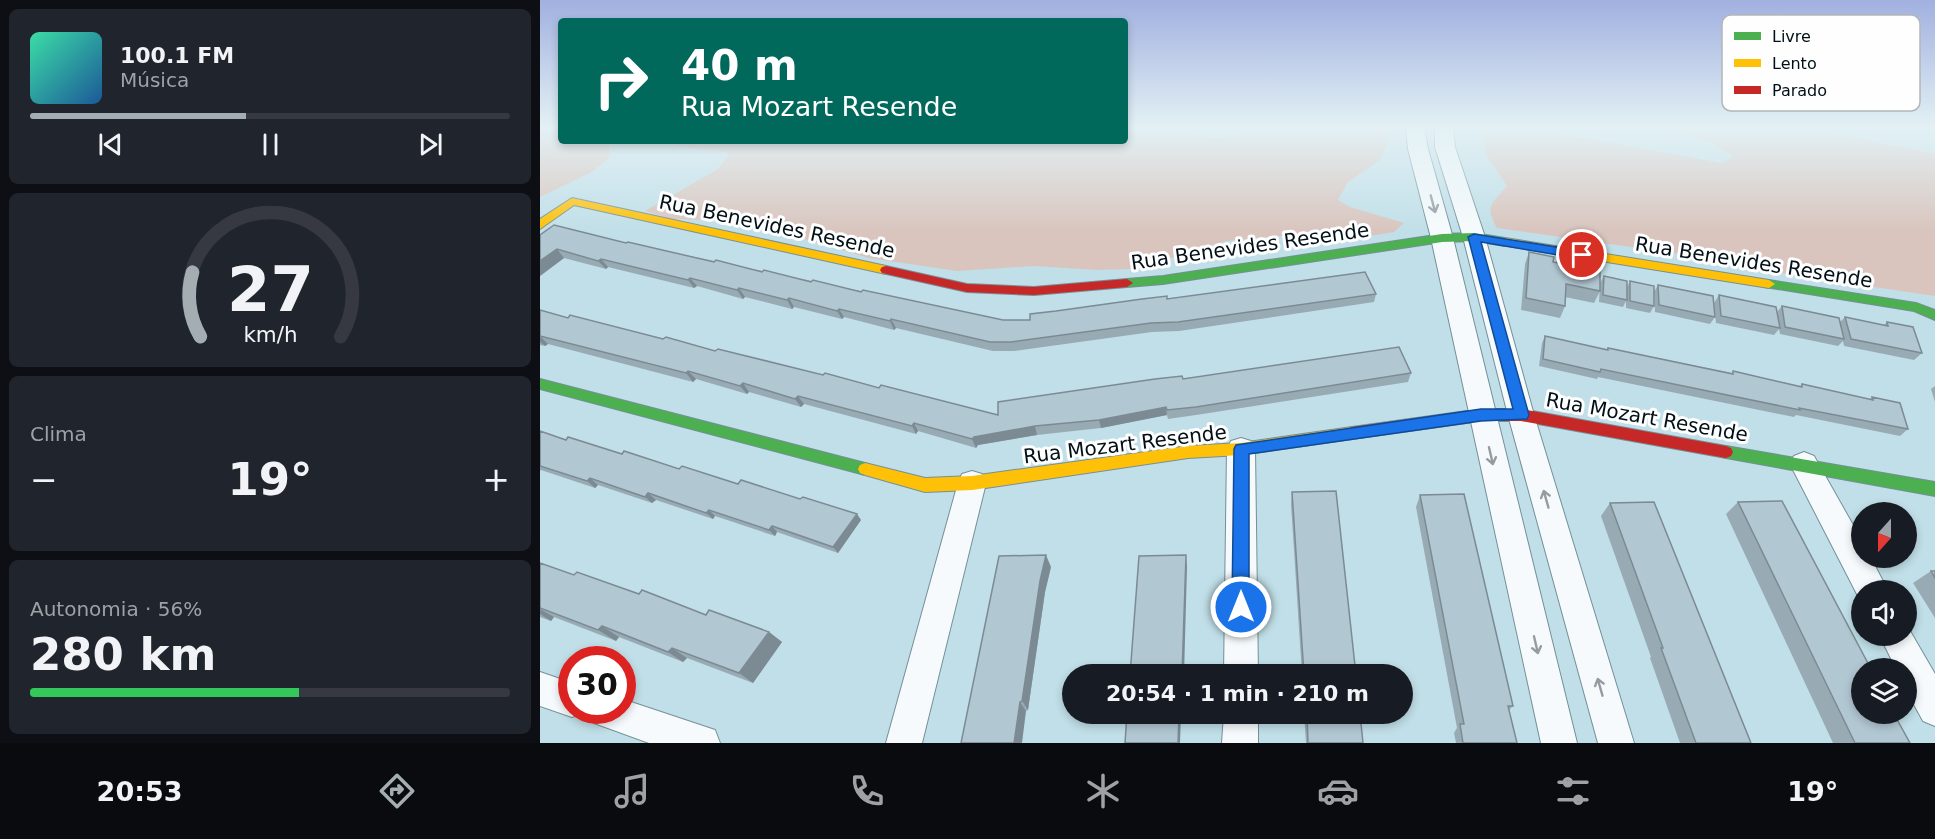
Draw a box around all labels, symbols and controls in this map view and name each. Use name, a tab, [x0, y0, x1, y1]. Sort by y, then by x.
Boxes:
legend	[1722, 15, 1920, 111]
text: Livre	[1772, 27, 1811, 46]
text: 40 m	[681, 41, 798, 90]
icon: right	[582, 42, 660, 120]
text: 100.1 FM	[120, 43, 234, 68]
text: Lento	[1772, 54, 1817, 73]
text: Música	[120, 68, 189, 92]
text: Parado	[1772, 81, 1827, 100]
text: Rua Mozart Resende	[681, 91, 957, 122]
icon: previous	[94, 128, 127, 161]
icon: pause	[254, 128, 287, 161]
icon: next	[414, 128, 447, 161]
street label: Rua Benevides Resende	[657, 189, 897, 263]
one-way arrow	[1427, 195, 1439, 214]
street label: Rua Benevides Resende	[1129, 217, 1371, 275]
pin	[1556, 229, 1607, 280]
street label: Rua Benevides Resende	[1634, 231, 1874, 293]
icon: arrive	[1565, 238, 1598, 271]
text: 27	[227, 253, 313, 326]
text: km/h	[243, 322, 297, 347]
street label: Rua Mozart Resende	[1544, 387, 1750, 447]
street label: Rua Mozart Resende	[1022, 420, 1228, 468]
text: Clima	[30, 422, 87, 446]
one-way arrow	[1485, 446, 1497, 465]
text: 19°	[227, 453, 313, 506]
text: −	[30, 460, 58, 499]
text: +	[482, 460, 510, 499]
one-way arrow	[1540, 490, 1551, 509]
north arrow	[1851, 502, 1917, 568]
map controls	[1851, 502, 1917, 724]
position arrow	[1209, 575, 1273, 639]
button: sound	[1851, 580, 1917, 646]
text: Autonomia · 56%	[30, 597, 202, 621]
text: 280 km	[30, 628, 216, 681]
one-way arrow	[1530, 636, 1542, 655]
speed limit sign: 30	[558, 646, 636, 724]
button: layers	[1851, 658, 1917, 724]
one-way arrow	[1593, 678, 1605, 697]
text: 20:54 · 1 min · 210 m	[1106, 681, 1369, 706]
icon: directions	[376, 770, 418, 812]
icon: music	[611, 770, 653, 812]
icon: phone	[846, 770, 888, 812]
icon: climate	[1082, 770, 1124, 812]
icon: car	[1317, 770, 1359, 812]
icon: filters	[1552, 770, 1594, 812]
text: 20:53	[97, 776, 183, 807]
text: 19°	[1787, 776, 1838, 807]

